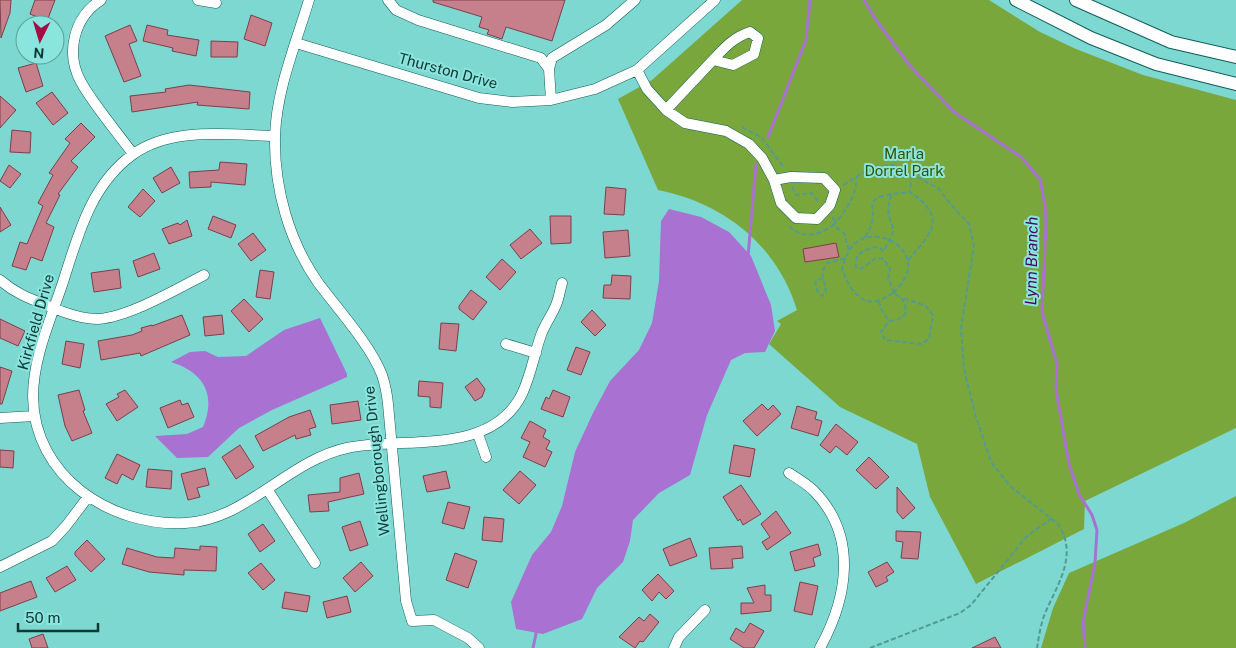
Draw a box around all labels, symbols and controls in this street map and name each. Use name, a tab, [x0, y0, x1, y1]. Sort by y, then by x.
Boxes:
north arrow	[15, 15, 65, 65]
text: N	[33, 45, 45, 61]
street label: Thurston Drive	[397, 49, 500, 92]
park label: Marla Dorrel Park	[864, 145, 944, 179]
water label: Lynn Branch	[1021, 216, 1042, 306]
street label: Kirkfield Drive	[14, 272, 57, 372]
street label: Wellingborough Drive	[360, 385, 393, 537]
scale bar	[18, 600, 98, 632]
text: 50 m	[25, 609, 60, 626]

